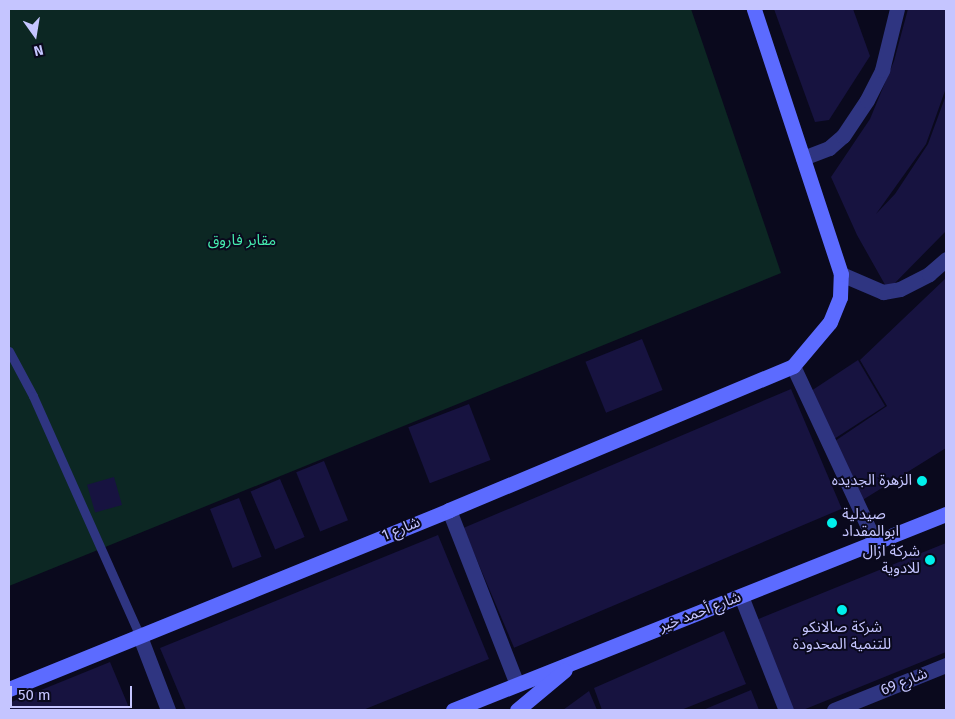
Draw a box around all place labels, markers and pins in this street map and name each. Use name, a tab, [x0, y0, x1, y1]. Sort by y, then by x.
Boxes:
place label: الزهرة الجديده	[832, 472, 912, 490]
marker: الزهرة الجديده	[916, 475, 928, 487]
place label: صيدلية ابوالمقداد	[842, 505, 899, 540]
marker: صيدلية ابوالمقداد	[826, 517, 838, 529]
place label: شركة ازال للادوية	[863, 542, 920, 577]
marker: شركة ازال للادوية	[924, 554, 936, 566]
marker: شركة صالانكو للتنمية المحدودة	[836, 604, 848, 616]
place label: شركة صالانكو للتنمية المحدودة	[793, 618, 891, 653]

